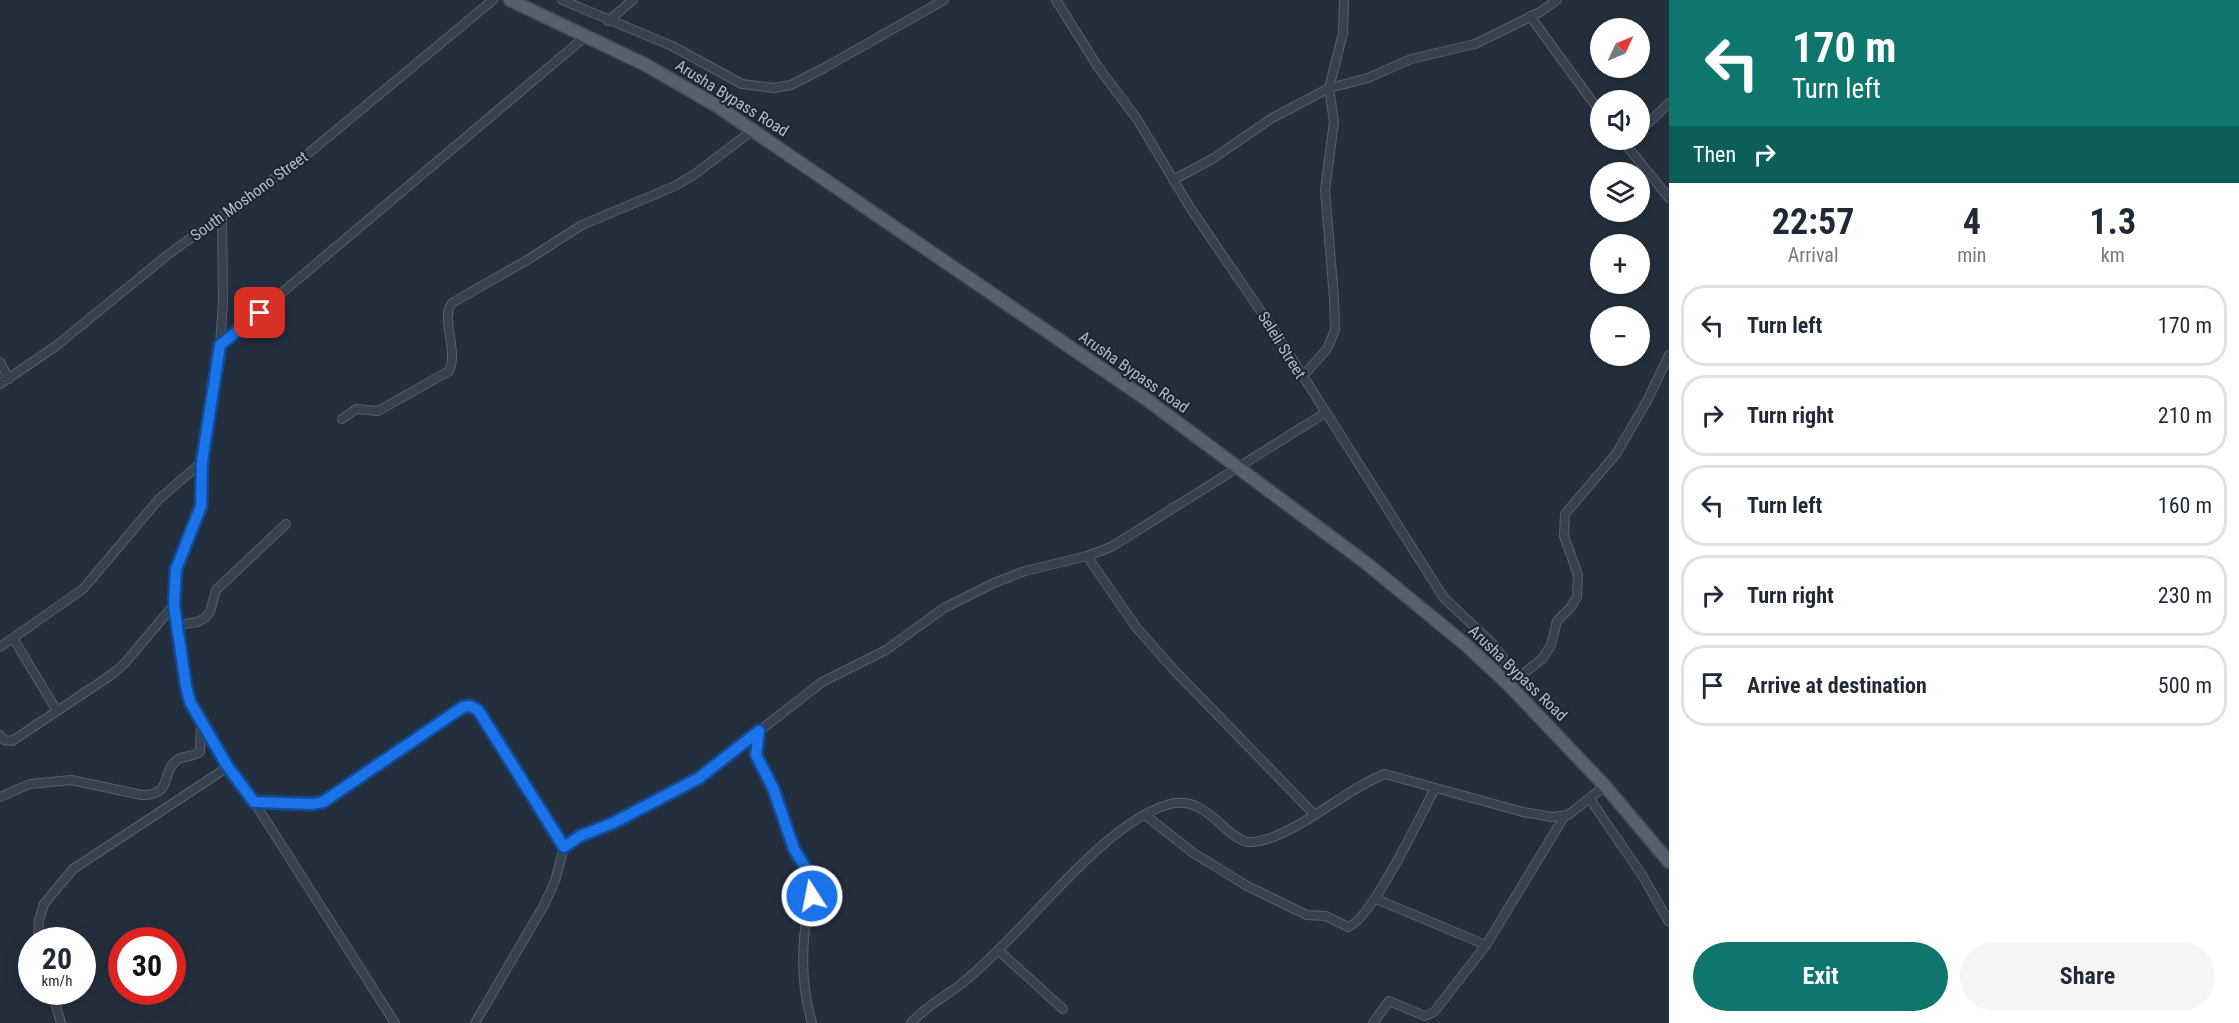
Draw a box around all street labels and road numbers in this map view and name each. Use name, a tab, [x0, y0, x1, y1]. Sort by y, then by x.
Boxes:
street label: Arusha Bypass Road	[672, 56, 792, 140]
street label: South Moshono Street	[187, 147, 312, 245]
street label: Seleli Street	[1254, 308, 1310, 382]
street label: Arusha Bypass Road	[1075, 327, 1193, 417]
street label: Arusha Bypass Road	[1465, 621, 1571, 725]

